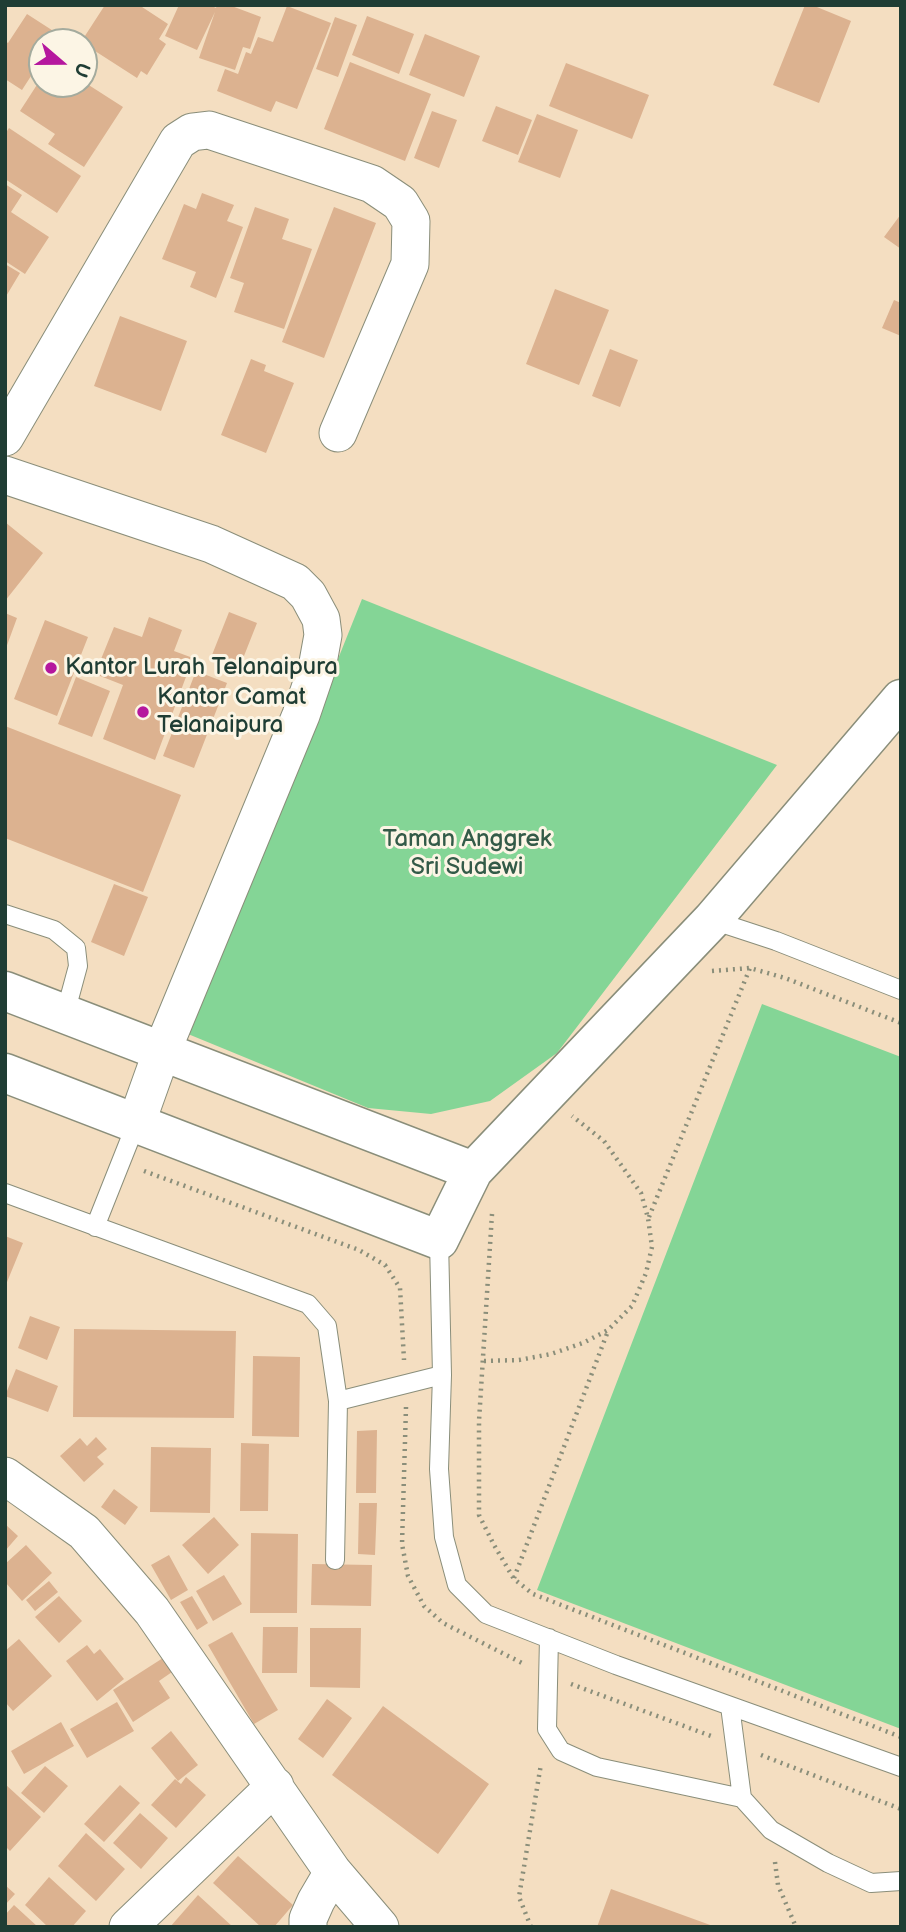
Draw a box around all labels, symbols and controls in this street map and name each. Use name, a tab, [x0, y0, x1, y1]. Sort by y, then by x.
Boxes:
north arrow	[28, 28, 98, 98]
text: U	[68, 59, 94, 80]
place label: Kantor Lurah Telanaipura	[65, 654, 338, 682]
marker: Kantor Lurah Telanaipura	[43, 660, 59, 676]
place label: Kantor Camat Telanaipura	[157, 684, 306, 740]
marker: Kantor Camat Telanaipura	[135, 704, 151, 720]
park label: Taman Anggrek Sri Sudewi	[382, 826, 552, 882]

